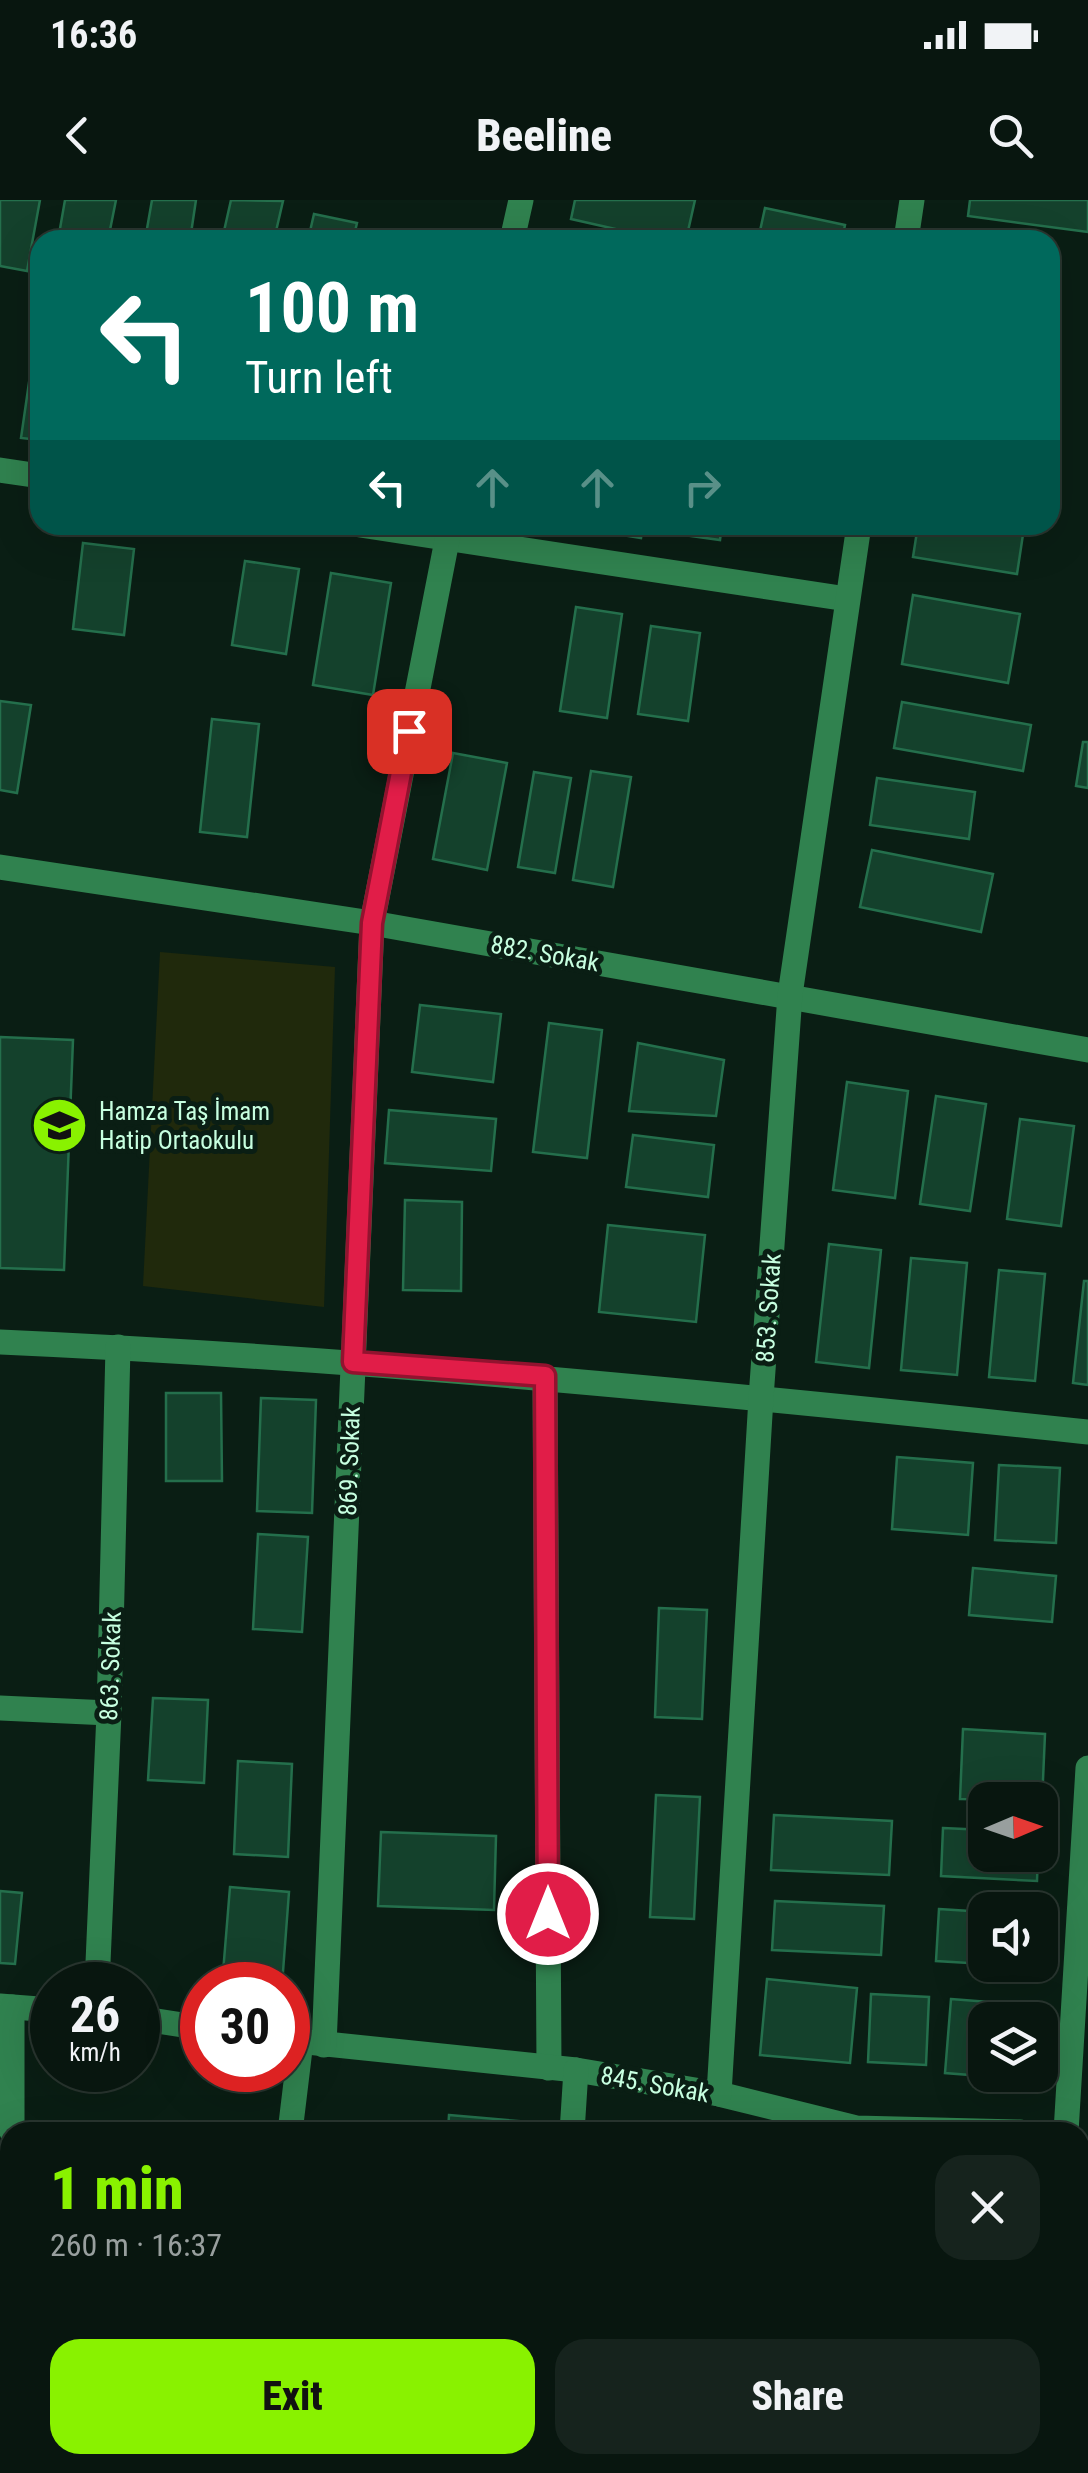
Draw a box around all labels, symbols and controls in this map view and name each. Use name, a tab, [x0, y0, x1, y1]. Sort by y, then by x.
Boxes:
text: 16:36	[50, 13, 137, 57]
icon: back	[50, 108, 105, 163]
icon: search	[983, 108, 1038, 163]
text: Beeline	[476, 109, 612, 162]
text: 100 m	[245, 267, 419, 349]
icon: left	[80, 270, 210, 400]
text: Turn left	[245, 351, 393, 404]
icon: left	[360, 460, 415, 515]
icon: ahead	[465, 460, 520, 515]
icon: ahead	[570, 460, 625, 515]
icon: right	[675, 460, 730, 515]
pin	[367, 689, 452, 774]
icon: arrive	[382, 704, 437, 759]
street label: 882. Sokak	[489, 930, 602, 977]
school or university icon: Hamza Taş İmam Hatip Ortaokulu	[30, 1095, 90, 1155]
place label: Hamza Taş İmam Hatip Ortaokulu	[99, 1097, 270, 1155]
street label: 853. Sokak	[750, 1252, 787, 1364]
street label: 869. Sokak	[333, 1405, 366, 1516]
street label: 863. Sokak	[94, 1610, 127, 1721]
north arrow	[968, 1782, 1058, 1872]
map controls	[968, 1782, 1058, 2092]
position arrow	[496, 1862, 600, 1966]
button: sound	[968, 1892, 1058, 1982]
speed limit sign: 30	[180, 1962, 310, 2092]
text: 26	[70, 1986, 120, 2044]
button: layers	[968, 2002, 1058, 2092]
text: km/h	[69, 2038, 121, 2067]
street label: 845. Sokak	[599, 2061, 712, 2108]
text: 1 min	[50, 2153, 184, 2224]
button: close	[935, 2155, 1040, 2260]
text: 260 m · 16:37	[50, 2226, 222, 2264]
button: Exit	[50, 2339, 535, 2454]
button: Share	[555, 2339, 1040, 2454]

